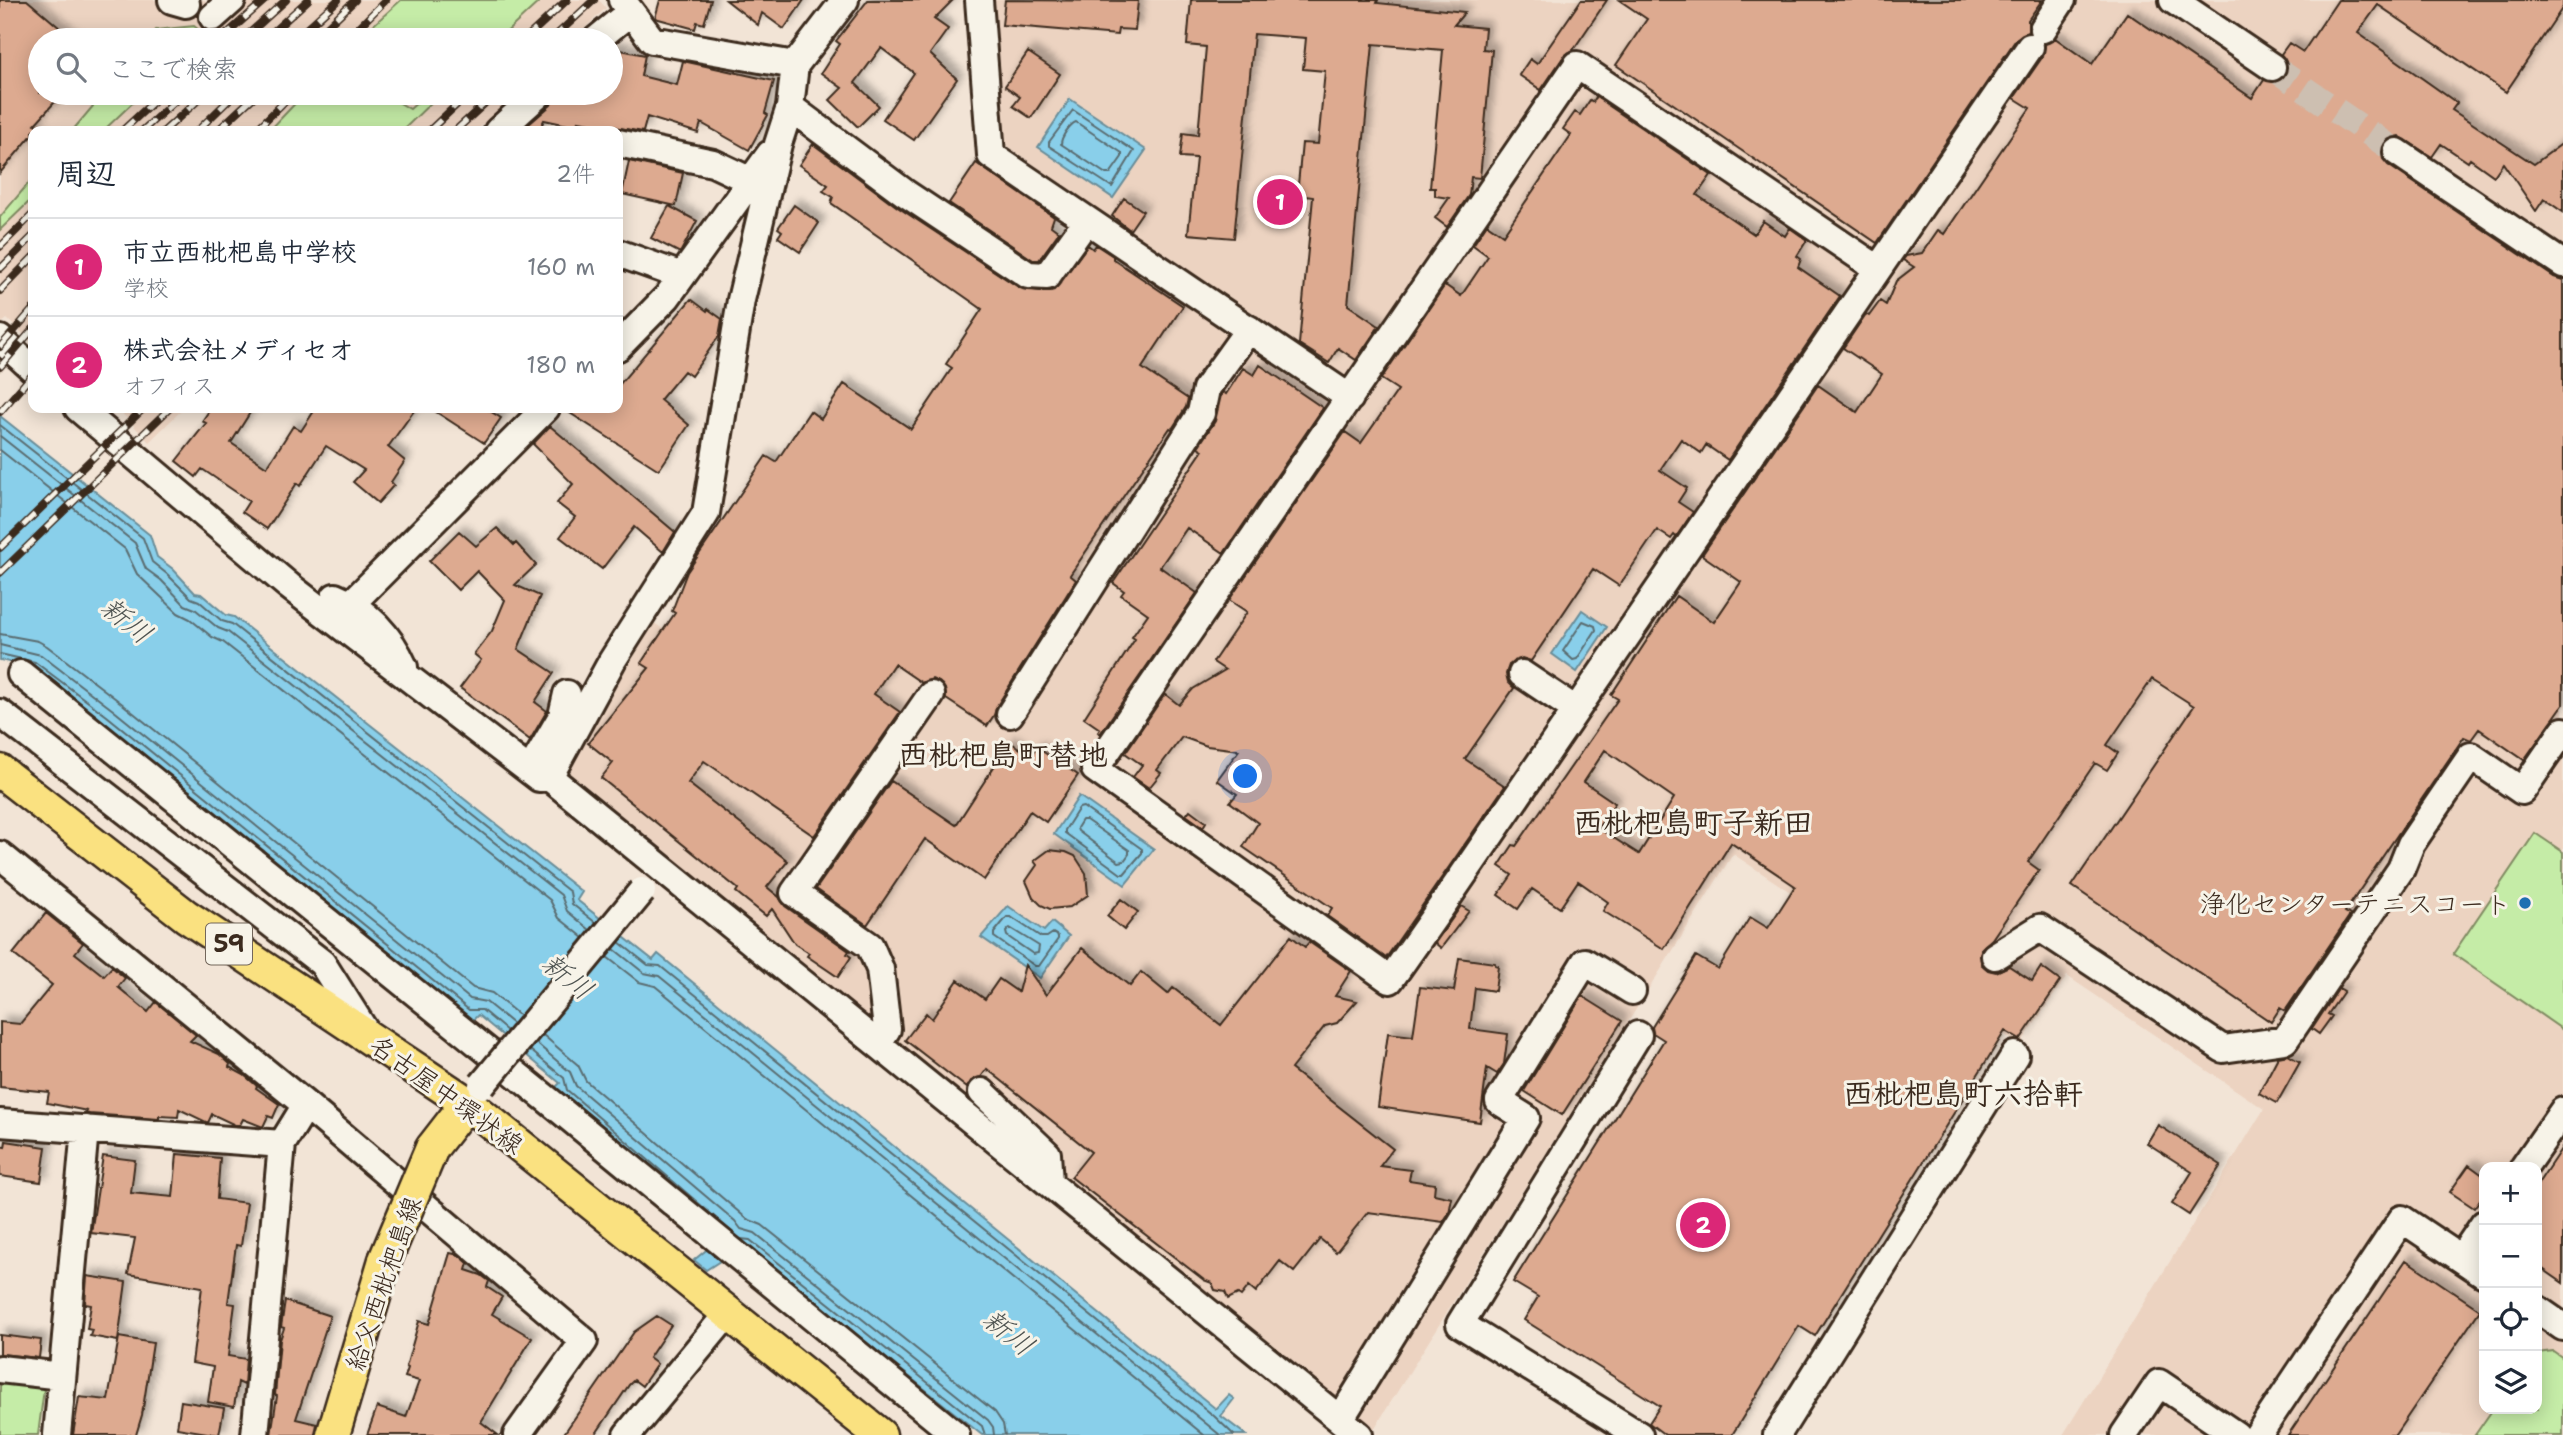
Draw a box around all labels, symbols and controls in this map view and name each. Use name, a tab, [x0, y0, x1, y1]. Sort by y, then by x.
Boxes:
search box	[28, 28, 623, 105]
icon: search	[52, 48, 90, 86]
text: ここで検索	[108, 51, 238, 86]
text: 周辺	[56, 153, 116, 194]
text: 2件	[556, 159, 595, 189]
pin: 1	[1257, 176, 1303, 228]
text: 市立西枇杷島中学校	[123, 234, 357, 269]
text: 1	[74, 252, 84, 282]
text: 160 m	[527, 252, 595, 282]
text: 学校	[123, 273, 169, 303]
text: 株式会社メディセオ	[123, 332, 354, 367]
text: 2	[71, 350, 87, 380]
text: 180 m	[526, 350, 595, 380]
text: オフィス	[123, 371, 215, 401]
water label: 新川	[93, 588, 161, 652]
district label: 西枇杷島町替地	[898, 734, 1108, 775]
your location	[1228, 759, 1262, 793]
district label: 西枇杷島町子新田	[1573, 802, 1813, 843]
place label: 浄化センターテニスコート	[2200, 886, 2511, 921]
marker: 浄化センターテニスコート	[2517, 895, 2533, 911]
road number: 59	[206, 924, 252, 964]
water label: 新川	[534, 944, 602, 1008]
street label: 名古屋中環状線	[363, 1026, 531, 1162]
district label: 西枇杷島町六拾軒	[1843, 1073, 2083, 1114]
map controls	[2479, 1162, 2542, 1414]
button: +	[2479, 1162, 2542, 1225]
street label: 給父西枇杷島線	[337, 1191, 429, 1375]
pin: 2	[1680, 1199, 1726, 1251]
button: −	[2479, 1225, 2542, 1288]
button: locate	[2479, 1288, 2542, 1351]
water label: 新川	[975, 1300, 1043, 1364]
button: layers	[2479, 1351, 2542, 1414]

